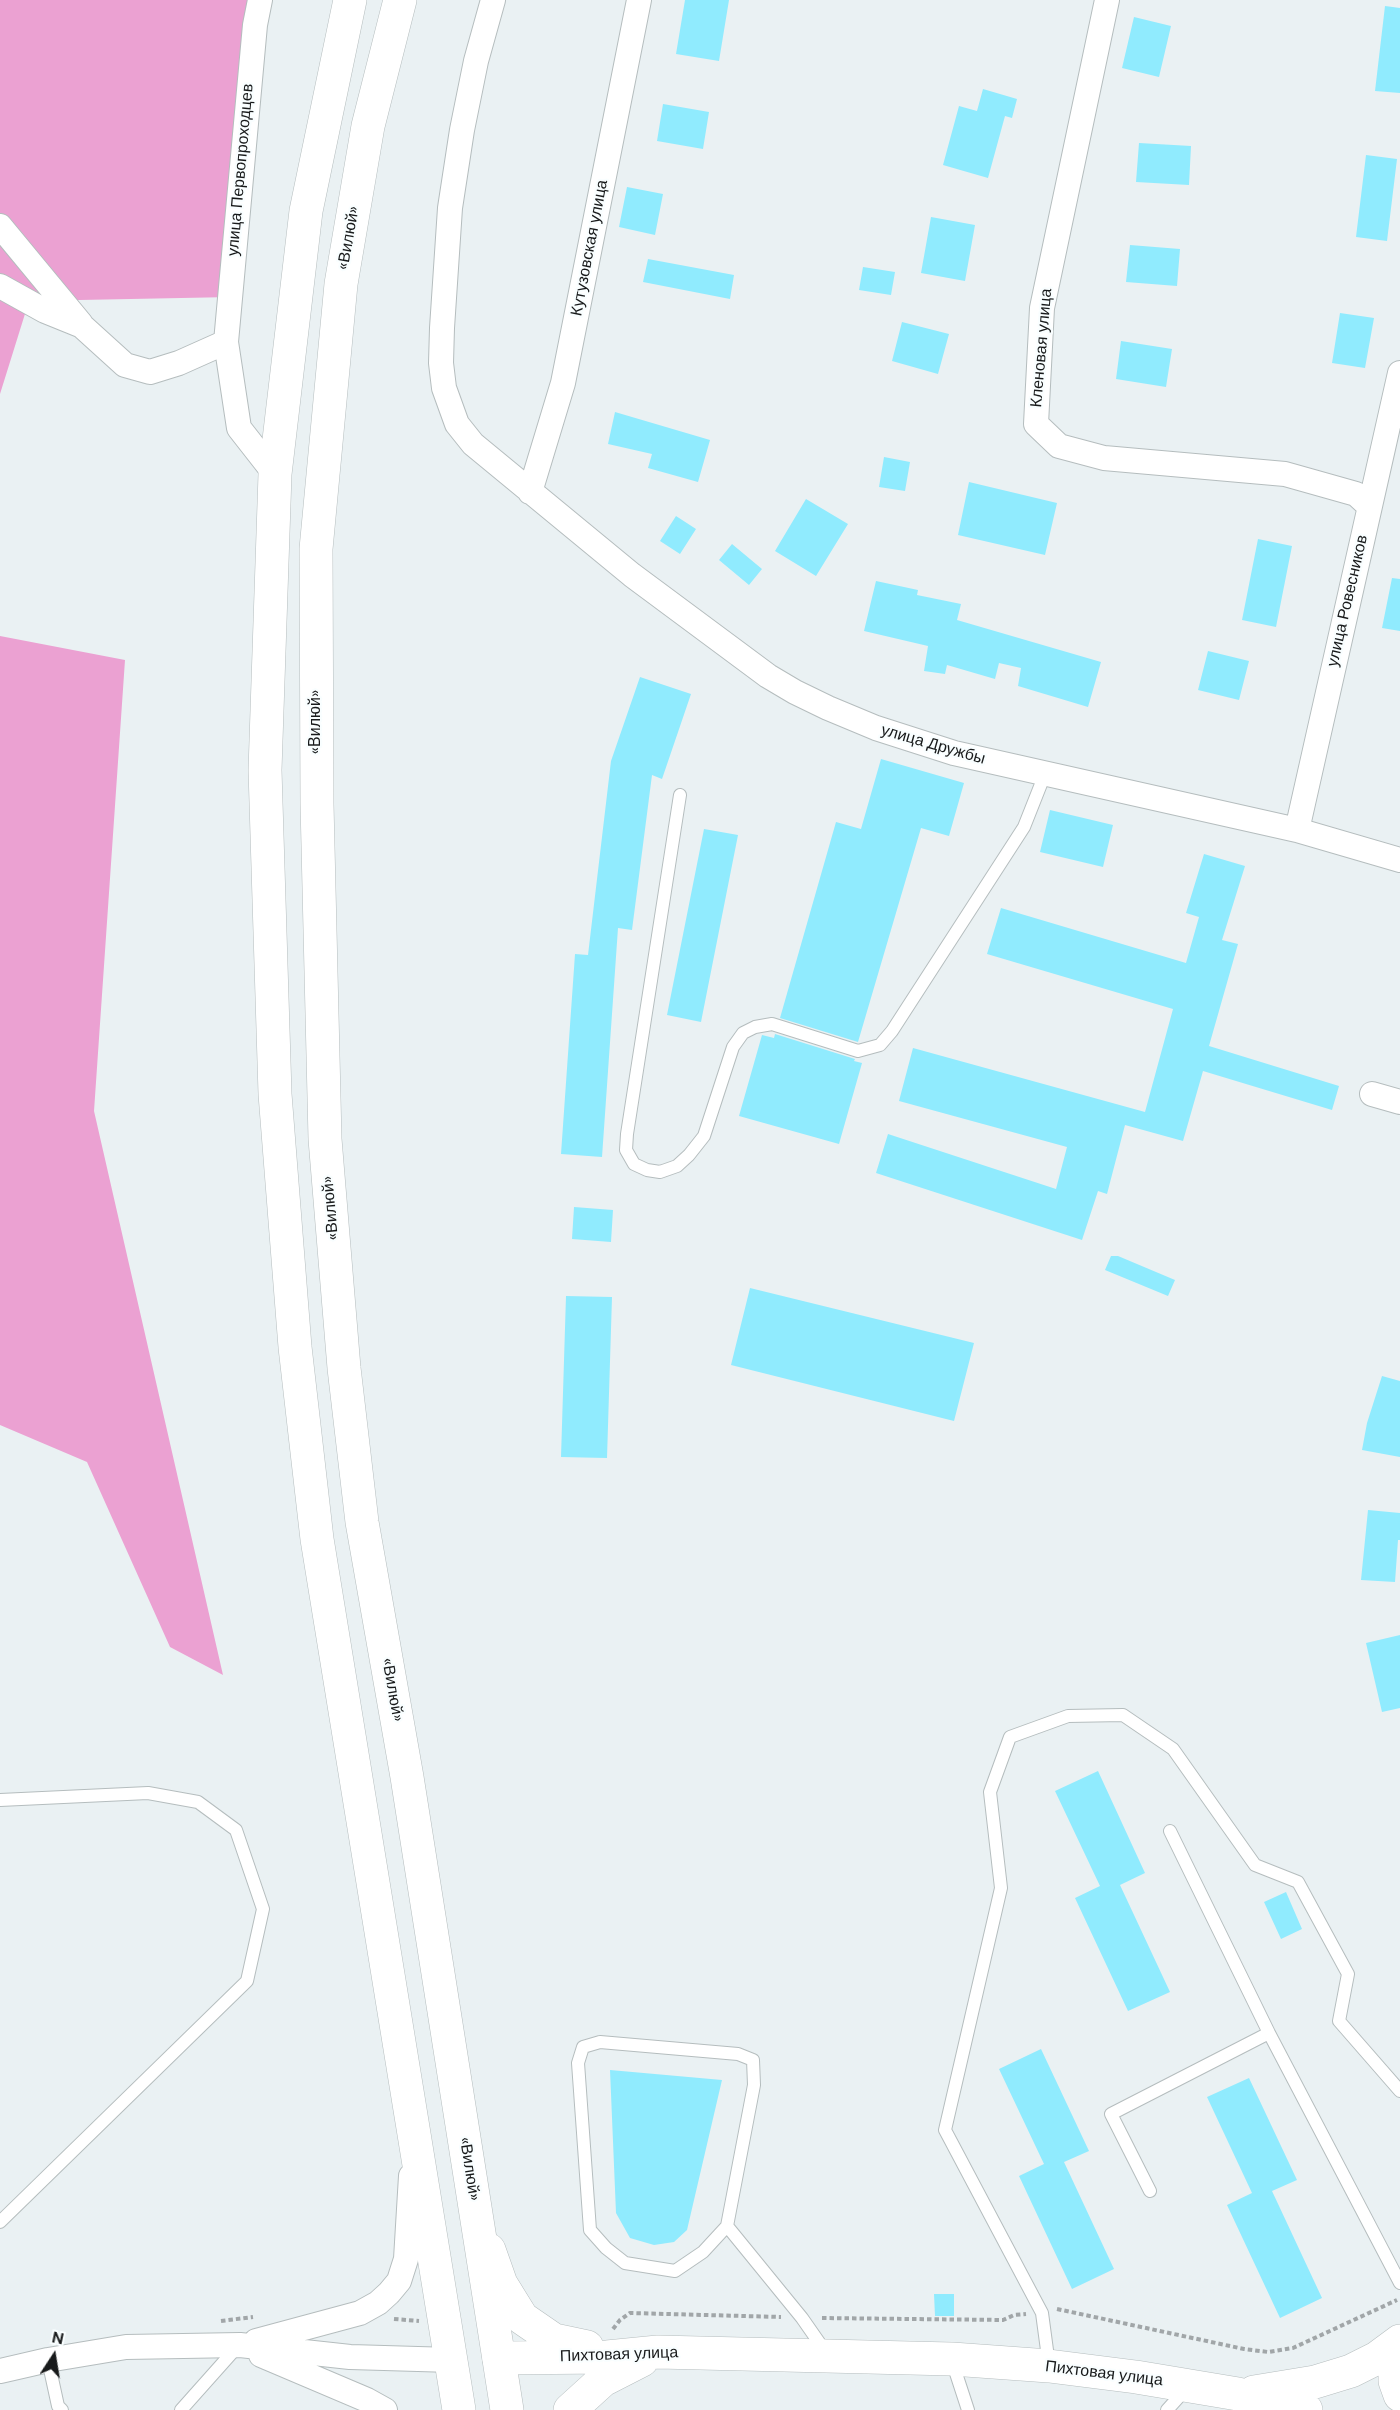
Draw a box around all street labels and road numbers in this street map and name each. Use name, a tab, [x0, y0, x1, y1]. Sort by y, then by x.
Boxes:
street label: улица Первопроходцев	[224, 83, 258, 257]
street label: Кутузовская улица	[567, 178, 613, 318]
street label: «Вилюй»	[334, 205, 364, 271]
street label: Кленовая улица	[1027, 288, 1057, 408]
street label: улица Ровесников	[1323, 533, 1373, 669]
street label: «Вилюй»	[306, 690, 326, 754]
street label: улица Дружбы	[879, 721, 987, 769]
street label: «Вилюй»	[319, 1175, 343, 1241]
street label: «Вилюй»	[377, 1657, 407, 1723]
street label: «Вилюй»	[454, 2136, 484, 2202]
street label: Пихтовая улица	[559, 2343, 679, 2367]
street label: Пихтовая улица	[1044, 2357, 1164, 2391]

